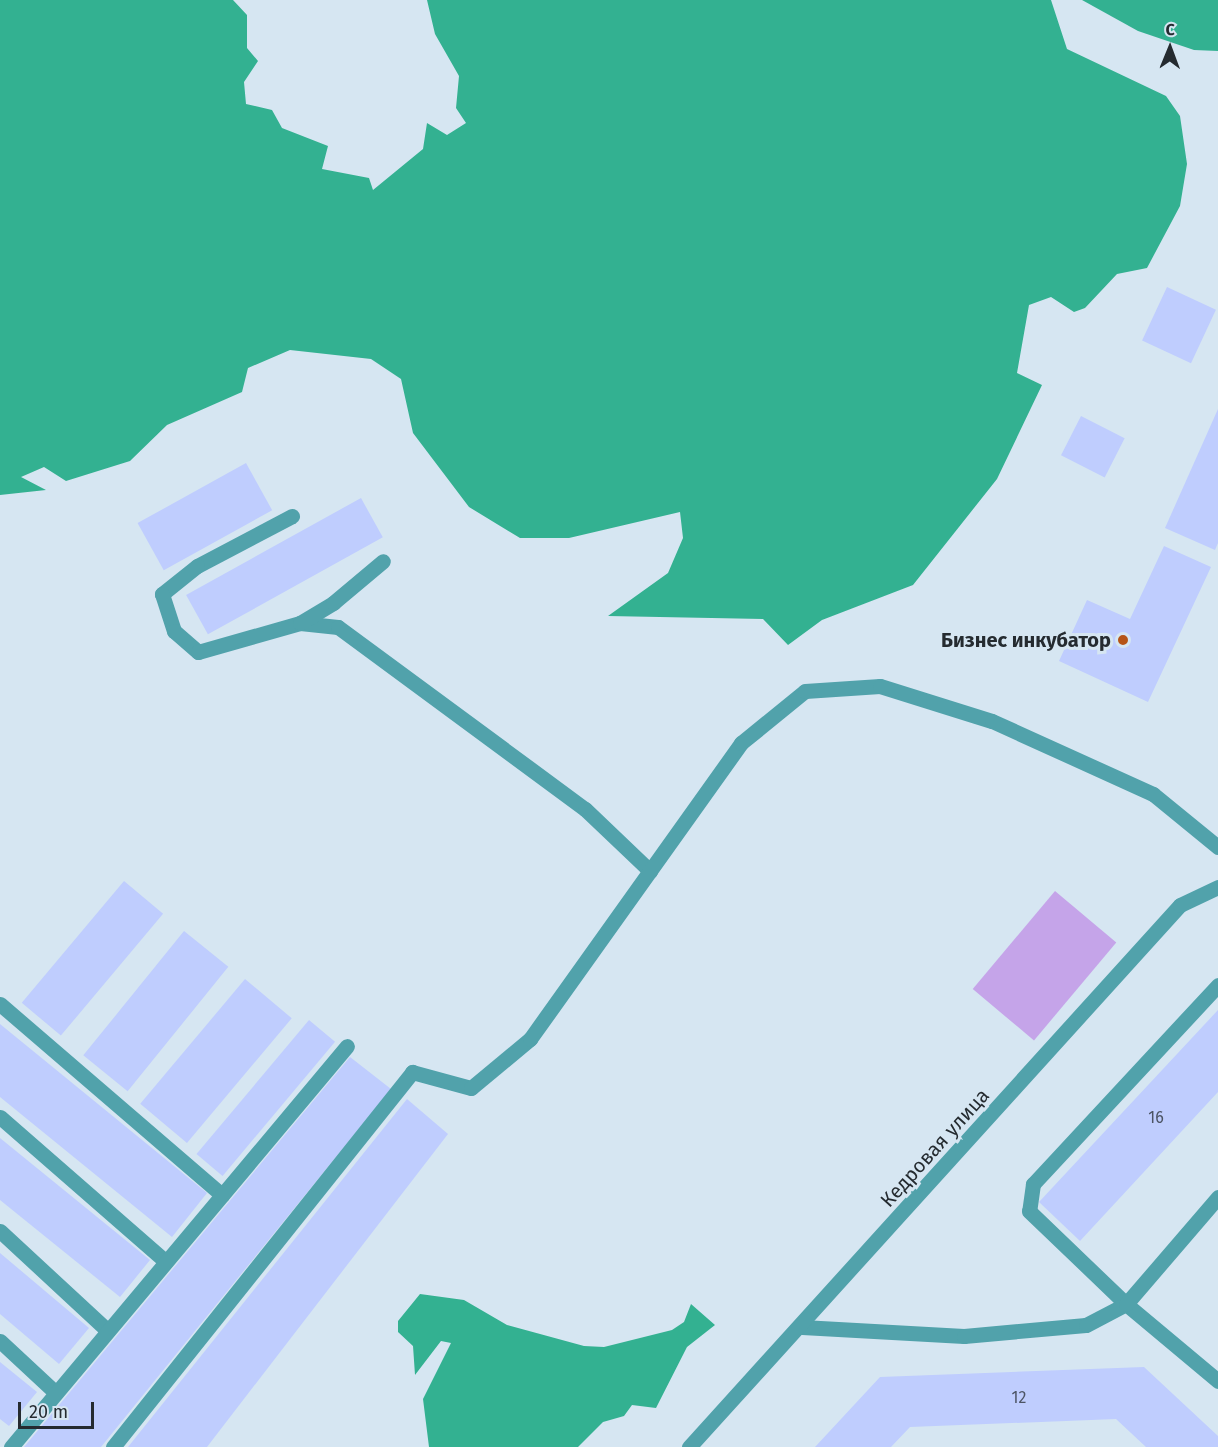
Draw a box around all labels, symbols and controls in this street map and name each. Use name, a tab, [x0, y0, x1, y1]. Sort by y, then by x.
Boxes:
north arrow	[1140, 18, 1200, 78]
text: С	[1166, 20, 1175, 39]
place label: Бизнес инкубатор	[941, 628, 1111, 652]
marker: Бизнес инкубатор	[1116, 633, 1130, 647]
street label: Кедровая улица	[876, 1084, 994, 1212]
house number: 16	[1148, 1108, 1164, 1128]
house number: 12	[1012, 1388, 1026, 1408]
scale bar	[21, 1390, 98, 1428]
text: 20 m	[29, 1401, 68, 1423]

